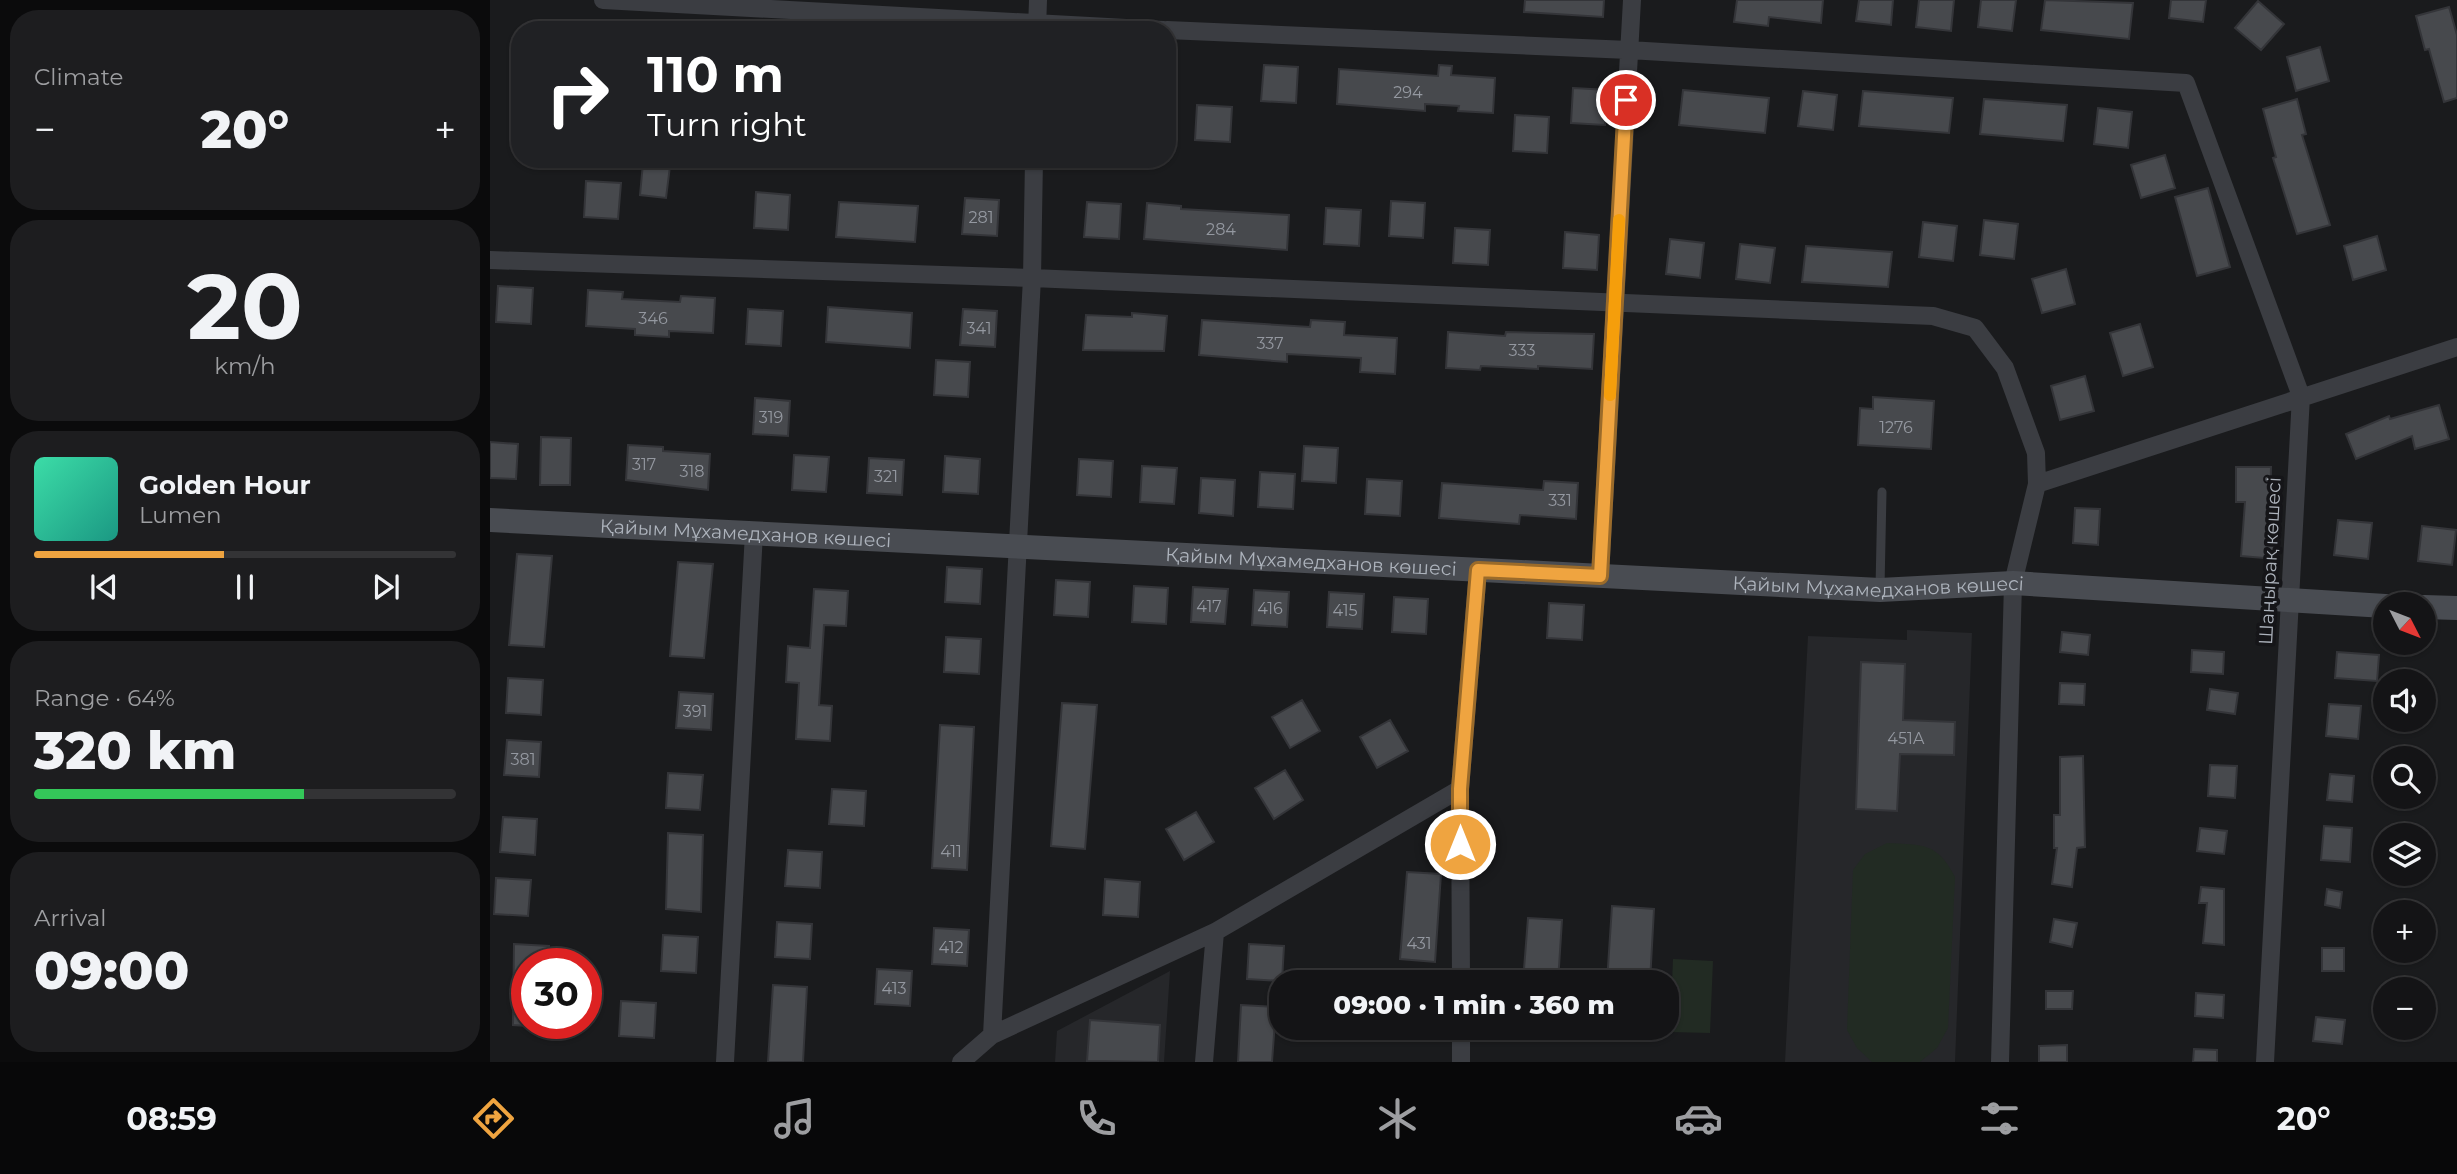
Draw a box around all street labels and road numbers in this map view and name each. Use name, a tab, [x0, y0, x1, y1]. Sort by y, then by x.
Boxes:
street label: Шаңырақ көшесі	[2254, 476, 2286, 646]
street label: Қайым Мұхамедханов көшесі	[599, 514, 892, 552]
street label: Қайым Мұхамедханов көшесі	[1165, 543, 1457, 580]
street label: Қайым Мұхамедханов көшесі	[1732, 571, 2025, 602]

